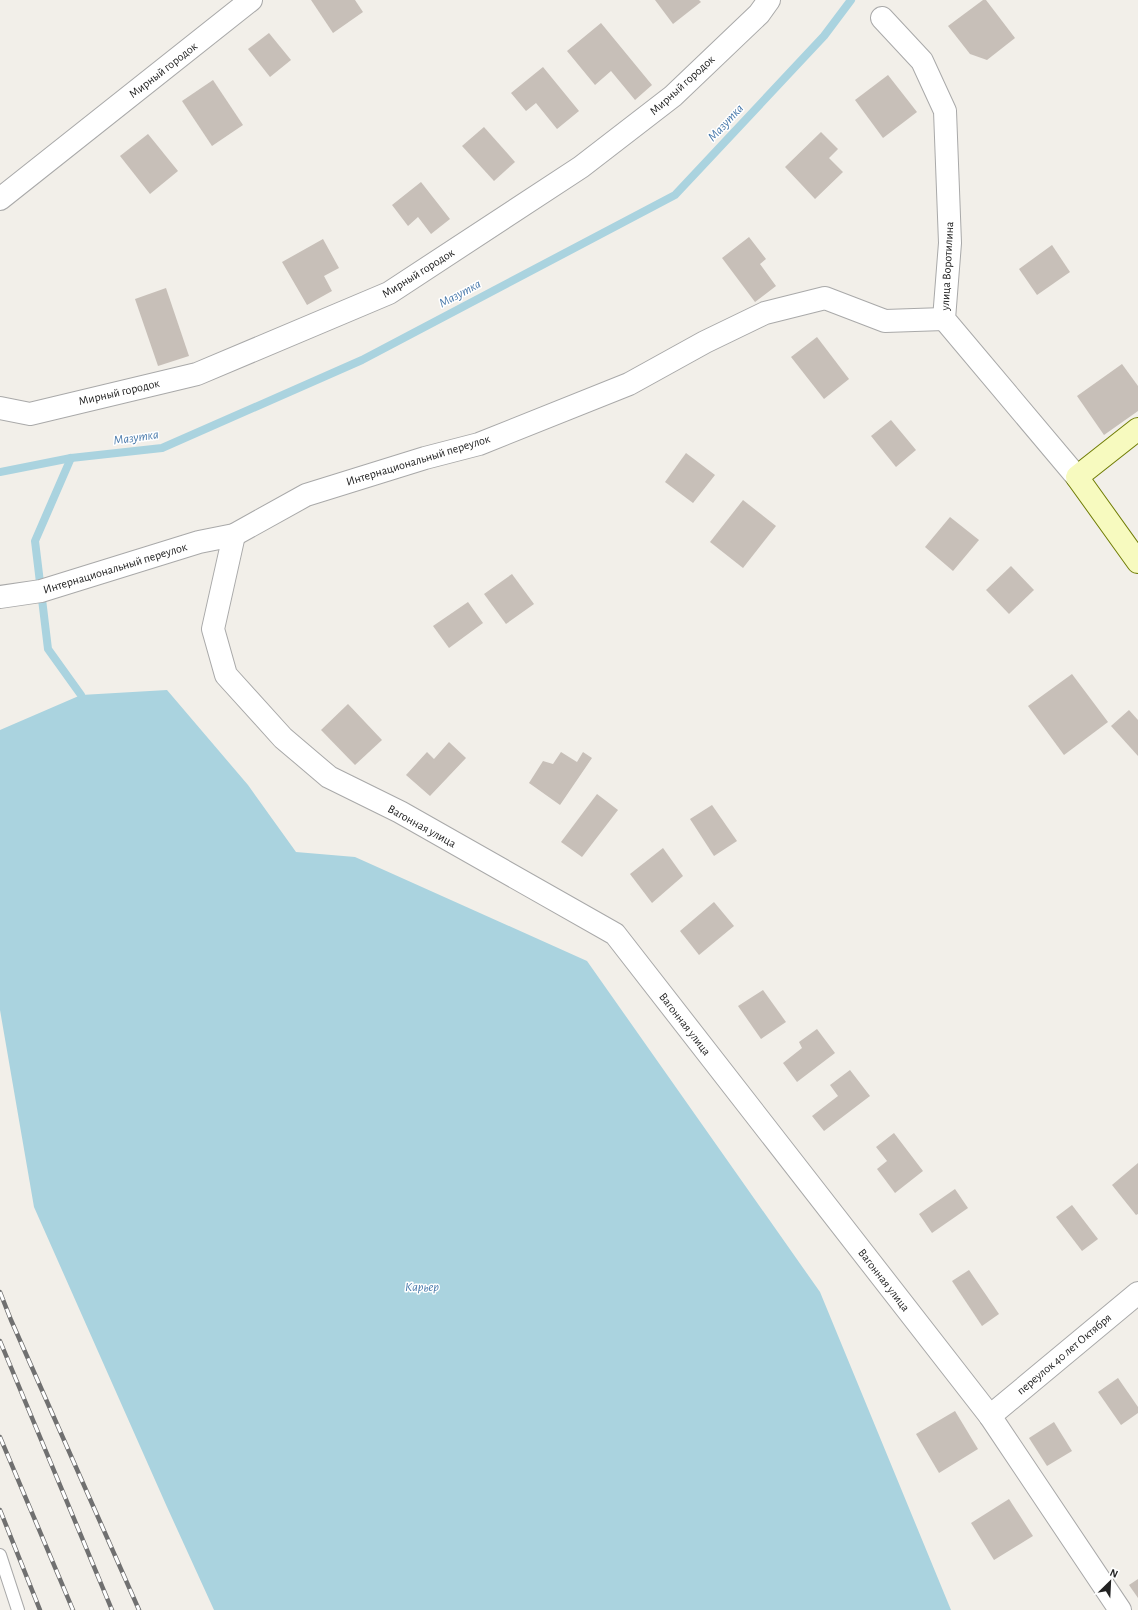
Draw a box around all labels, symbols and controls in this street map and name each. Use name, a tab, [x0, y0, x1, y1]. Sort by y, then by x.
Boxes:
street label: Мирный городок	[127, 40, 200, 100]
street label: Мирный городок	[647, 53, 717, 117]
water label: Мазутка	[706, 102, 746, 144]
street label: улица Воротилина	[939, 221, 956, 312]
street label: Мирный городок	[380, 246, 457, 300]
water label: Мазутка	[437, 277, 483, 310]
street label: Мирный городок	[77, 377, 161, 407]
water label: Мазутка	[113, 428, 160, 448]
street label: Интернациональный переулок	[345, 432, 492, 489]
street label: Интернациональный переулок	[42, 540, 189, 597]
street label: Вагонная улица	[385, 802, 459, 851]
street label: Вагонная улица	[656, 990, 713, 1059]
street label: Вагонная улица	[855, 1246, 912, 1315]
water label: Карьер	[405, 1281, 439, 1294]
street label: переулок 40 лет Октября	[1015, 1311, 1114, 1398]
north arrow	[1090, 1562, 1130, 1602]
text: N	[1108, 1567, 1120, 1580]

